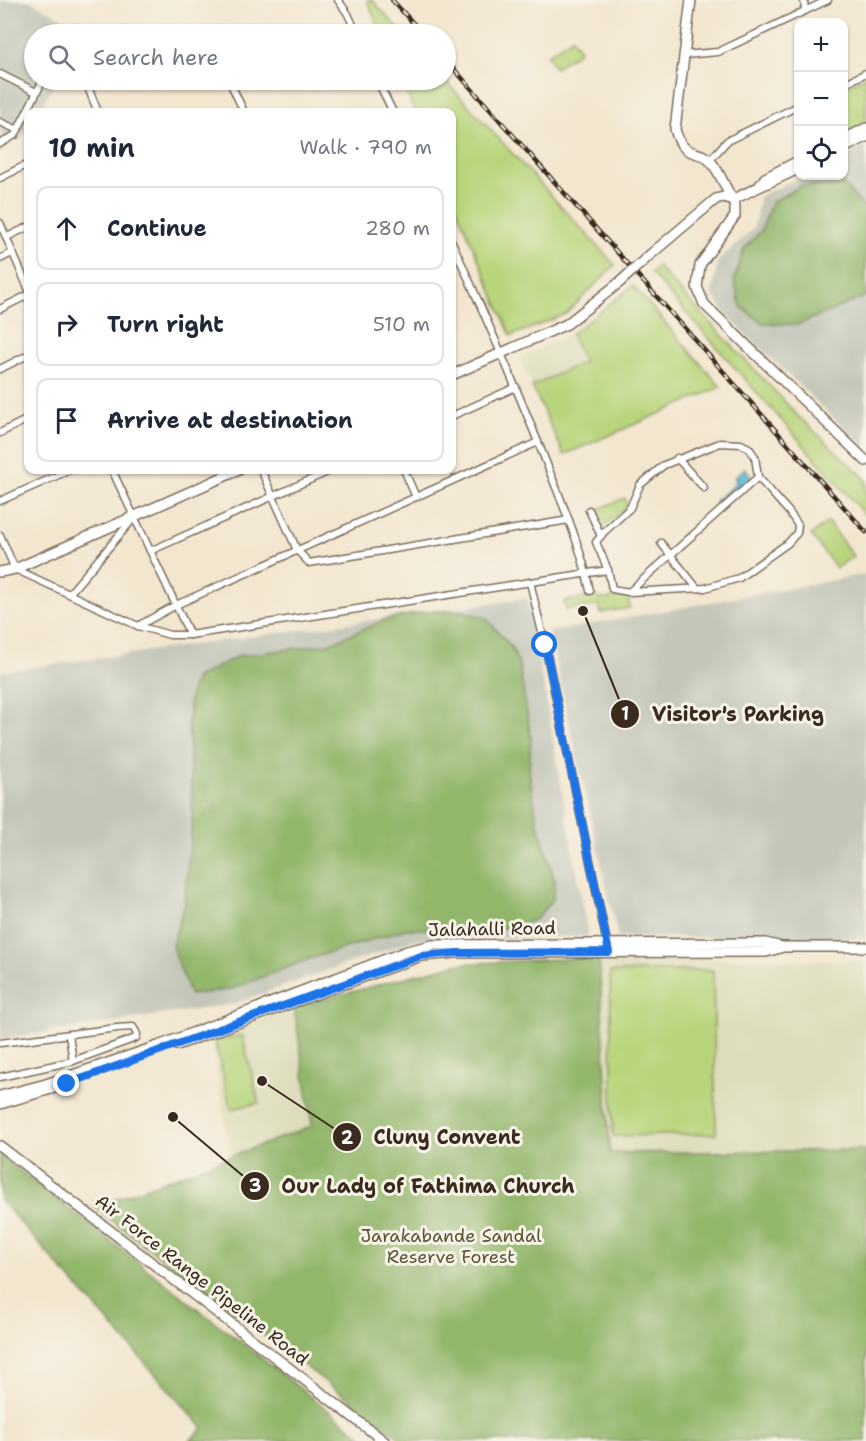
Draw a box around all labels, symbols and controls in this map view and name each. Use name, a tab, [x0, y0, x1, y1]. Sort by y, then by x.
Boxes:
map controls	[794, 18, 848, 180]
button: +	[794, 18, 848, 72]
search box	[24, 24, 456, 90]
icon: search	[45, 41, 78, 74]
text: Search here	[93, 43, 219, 72]
button: −	[794, 72, 848, 126]
button: locate	[794, 126, 848, 180]
text: 10 min	[48, 130, 135, 165]
text: Walk · 790 m	[299, 134, 432, 160]
icon: ahead	[50, 212, 83, 245]
text: Continue	[107, 214, 207, 243]
text: 280 m	[365, 215, 430, 241]
icon: right	[50, 308, 83, 341]
text: Turn right	[107, 310, 224, 339]
text: 510 m	[373, 311, 430, 337]
icon: arrive	[50, 404, 83, 437]
text: Arrive at destination	[107, 406, 353, 435]
route start	[531, 631, 557, 657]
callout: Visitor's Parking	[610, 695, 836, 733]
text: Visitor's Parking	[652, 701, 824, 727]
text: 1	[621, 702, 629, 726]
street label: Jalahalli Road	[428, 916, 556, 942]
route end	[53, 1070, 79, 1096]
callout: Cluny Convent	[332, 1118, 532, 1156]
text: Cluny Convent	[374, 1124, 521, 1150]
text: 2	[341, 1126, 354, 1150]
callout: Our Lady of Fathima Church	[240, 1167, 587, 1205]
text: Our Lady of Fathima Church	[281, 1173, 575, 1199]
text: 3	[249, 1174, 261, 1198]
street label: Air Force Range Pipeline Road	[90, 1189, 314, 1371]
park label: Jarakabande Sandal Reserve Forest	[360, 1224, 542, 1269]

